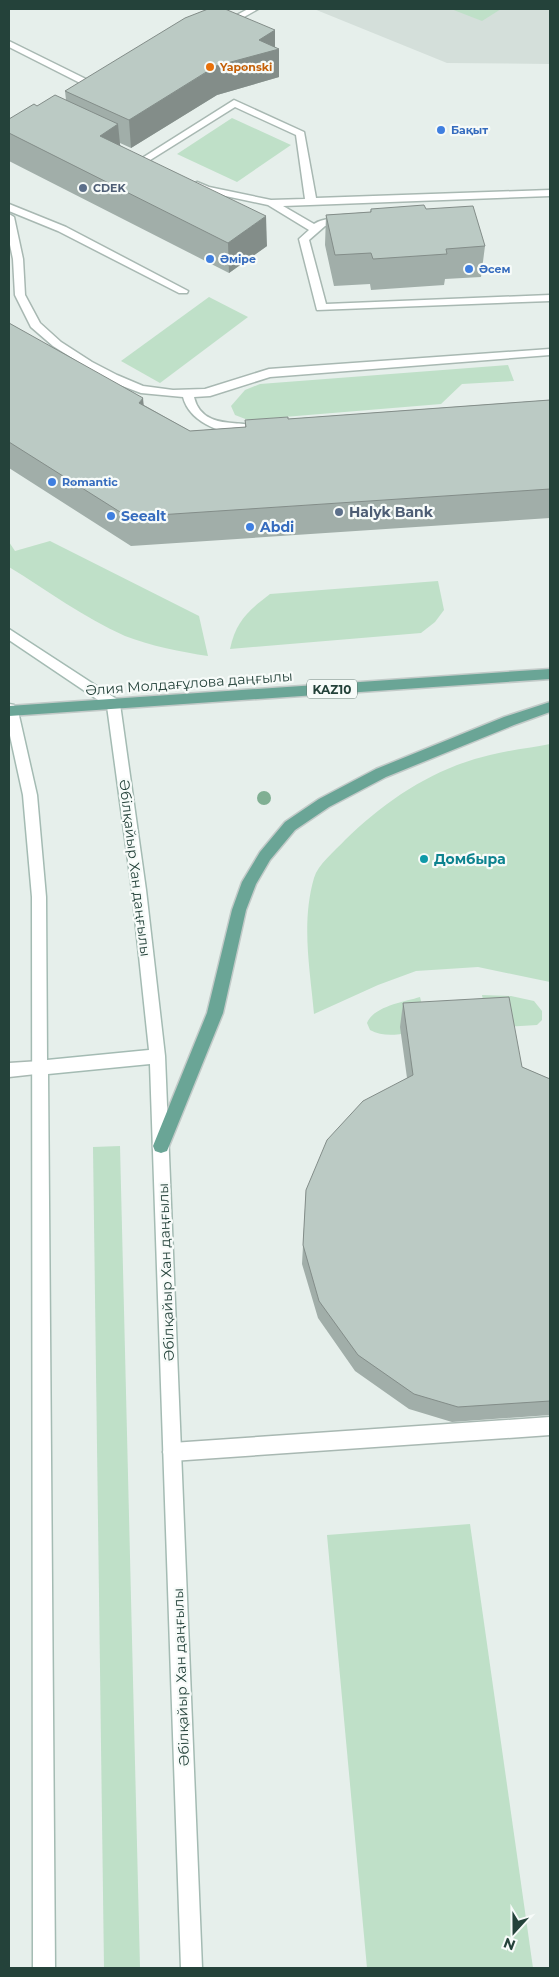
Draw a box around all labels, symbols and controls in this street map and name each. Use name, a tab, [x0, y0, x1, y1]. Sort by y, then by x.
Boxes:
place label: Yaponski	[219, 60, 272, 74]
marker: Yaponski	[204, 61, 216, 73]
place label: Бақыт	[451, 123, 488, 137]
marker: Бақыт	[435, 124, 447, 136]
place label: CDEK	[93, 181, 126, 195]
marker: CDEK	[77, 182, 89, 194]
place label: Әміре	[220, 252, 256, 266]
marker: Әміре	[204, 253, 216, 265]
place label: Әсем	[479, 262, 511, 276]
marker: Әсем	[463, 263, 475, 275]
place label: Romantic	[62, 475, 118, 489]
marker: Romantic	[46, 476, 58, 488]
place label: Halyk Bank	[349, 503, 434, 521]
marker: Halyk Bank	[333, 506, 345, 518]
place label: Seealt	[121, 507, 166, 525]
marker: Seealt	[105, 510, 117, 522]
place label: Abdi	[259, 518, 294, 536]
marker: Abdi	[244, 521, 256, 533]
street label: Әлия Молдағұлова даңғылы	[85, 667, 293, 699]
road number: KAZ10	[307, 680, 357, 699]
street label: Әбілқайыр Хан даңғылы	[115, 778, 155, 958]
place label: Домбыра	[434, 850, 506, 868]
marker: Домбыра	[418, 853, 430, 865]
street label: Әбілқайыр Хан даңғылы	[154, 1182, 178, 1362]
street label: Әбілқайыр Хан даңғылы	[169, 1587, 193, 1767]
north arrow	[489, 1907, 539, 1957]
text: N	[501, 1934, 518, 1955]

